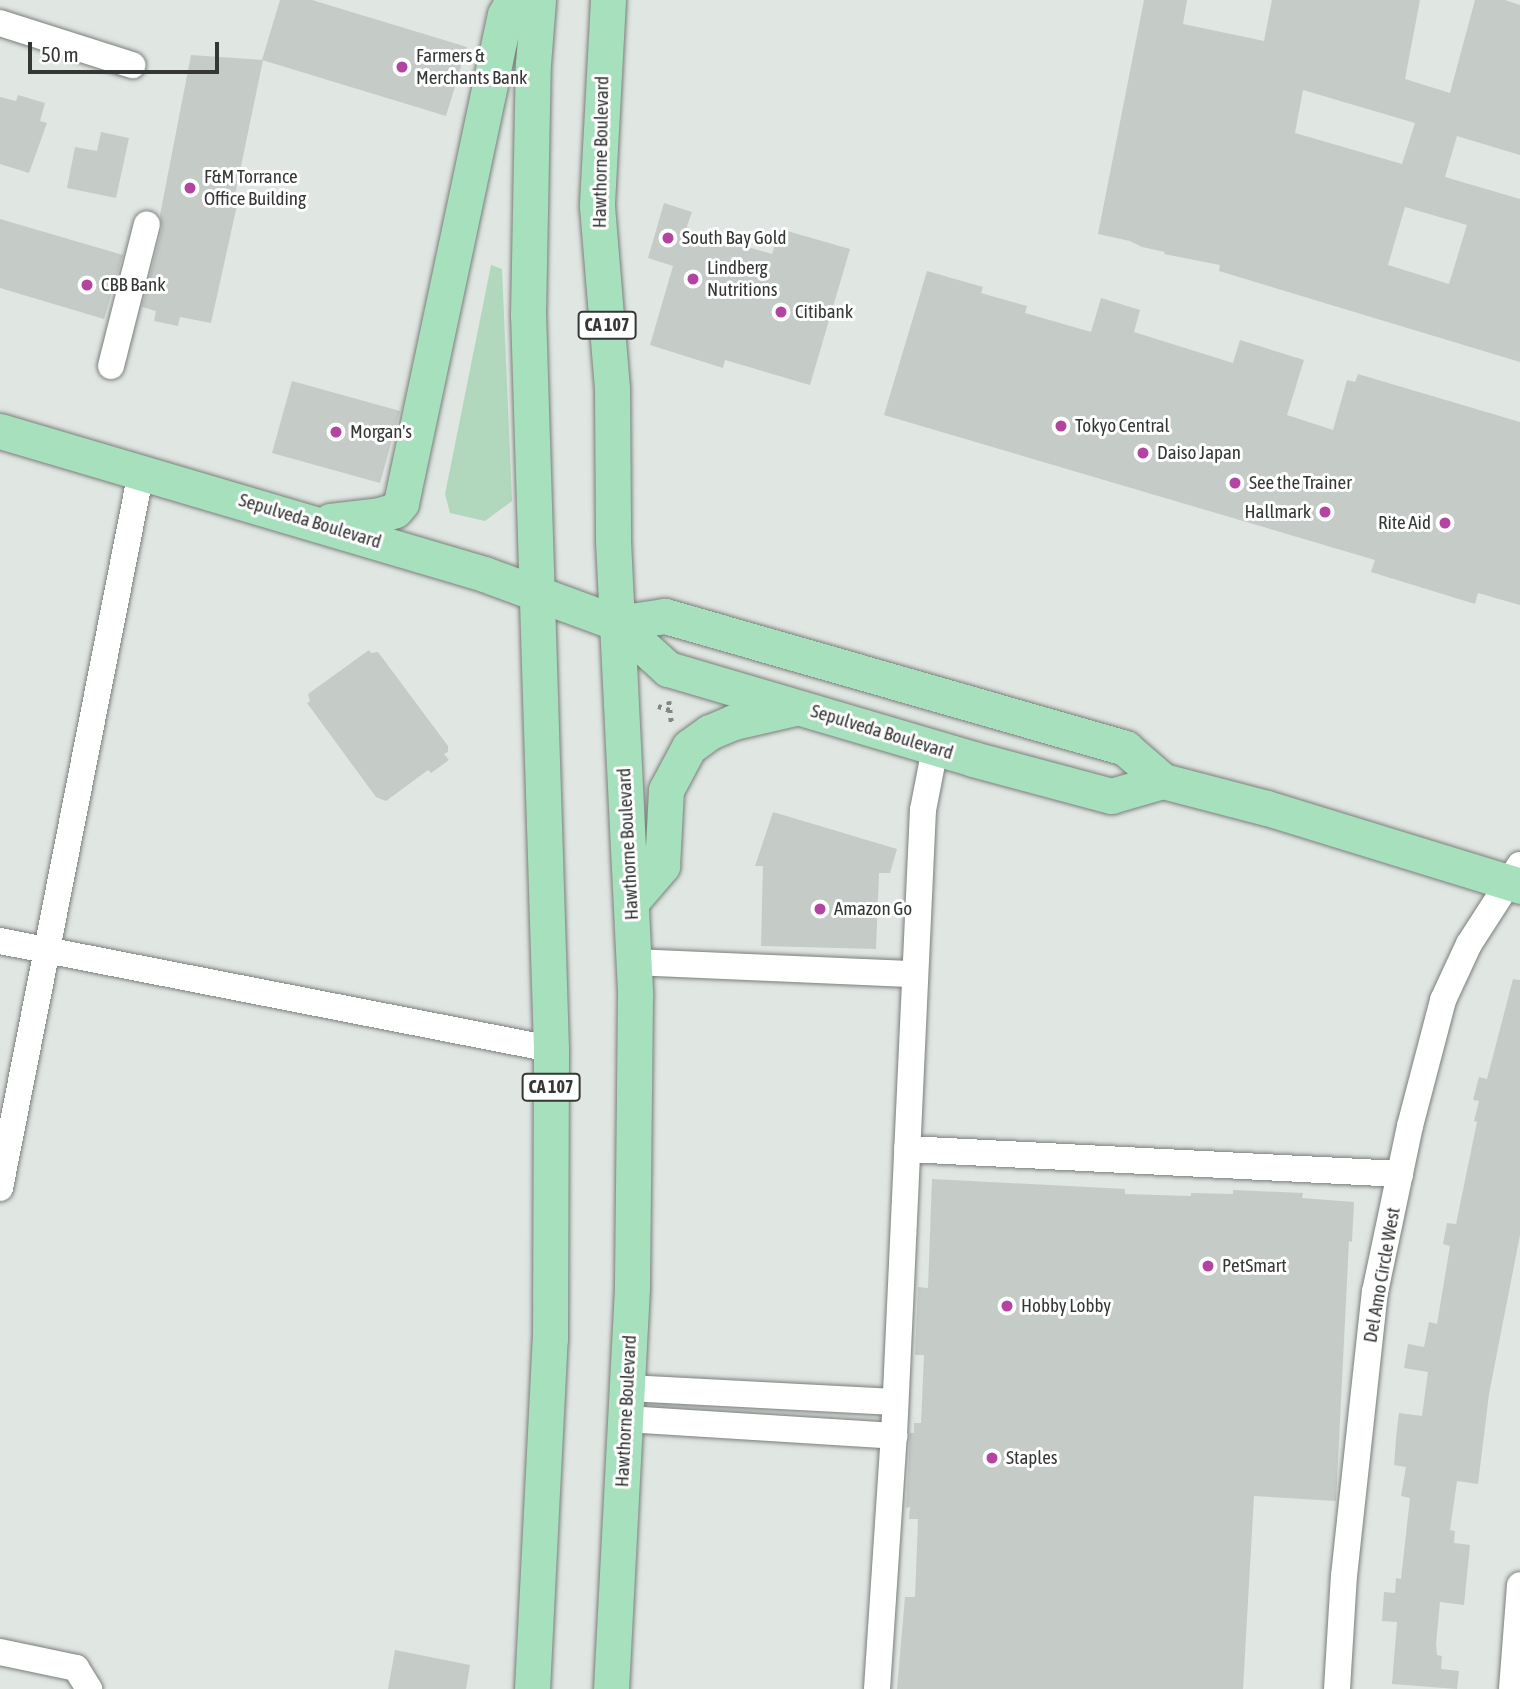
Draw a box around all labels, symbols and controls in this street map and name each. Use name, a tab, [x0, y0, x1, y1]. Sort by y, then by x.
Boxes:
scale bar	[32, 28, 222, 72]
text: 50 m	[41, 42, 79, 66]
place label: Farmers & Merchants Bank	[416, 45, 527, 89]
marker: Farmers & Merchants Bank	[394, 59, 410, 75]
street label: Hawthorne Boulevard	[588, 76, 614, 228]
place label: F&M Torrance Office Building	[204, 166, 306, 210]
marker: F&M Torrance Office Building	[182, 180, 198, 196]
place label: South Bay Gold	[682, 227, 786, 249]
marker: South Bay Gold	[660, 230, 676, 246]
place label: Lindberg Nutritions	[707, 257, 778, 301]
marker: Lindberg Nutritions	[685, 271, 701, 287]
place label: CBB Bank	[101, 274, 166, 296]
marker: CBB Bank	[79, 277, 95, 293]
place label: Citibank	[795, 301, 853, 323]
marker: Citibank	[773, 304, 789, 320]
road number: CA 107	[577, 310, 637, 340]
place label: Tokyo Central	[1075, 415, 1170, 437]
marker: Tokyo Central	[1053, 418, 1069, 434]
place label: Morgan's	[350, 421, 412, 443]
marker: Morgan's	[328, 424, 344, 440]
place label: Daiso Japan	[1157, 442, 1241, 464]
marker: Daiso Japan	[1135, 445, 1151, 461]
place label: See the Trainer	[1249, 472, 1352, 494]
marker: See the Trainer	[1227, 475, 1243, 491]
street label: Sepulveda Boulevard	[236, 489, 384, 553]
place label: Hallmark	[1245, 501, 1311, 523]
marker: Hallmark	[1317, 504, 1333, 520]
place label: Rite Aid	[1378, 512, 1431, 534]
marker: Rite Aid	[1437, 515, 1453, 531]
street label: Sepulveda Boulevard	[808, 700, 956, 764]
street label: Hawthorne Boulevard	[613, 767, 643, 921]
place label: Amazon Go	[834, 898, 912, 920]
marker: Amazon Go	[812, 901, 828, 917]
road number: CA 107	[521, 1072, 581, 1102]
street label: Del Amo Circle West	[1359, 1206, 1405, 1344]
place label: PetSmart	[1222, 1255, 1287, 1277]
marker: PetSmart	[1200, 1258, 1216, 1274]
place label: Hobby Lobby	[1021, 1295, 1111, 1317]
marker: Hobby Lobby	[999, 1298, 1015, 1314]
street label: Hawthorne Boulevard	[611, 1334, 641, 1488]
place label: Staples	[1006, 1447, 1057, 1469]
marker: Staples	[984, 1450, 1000, 1466]

